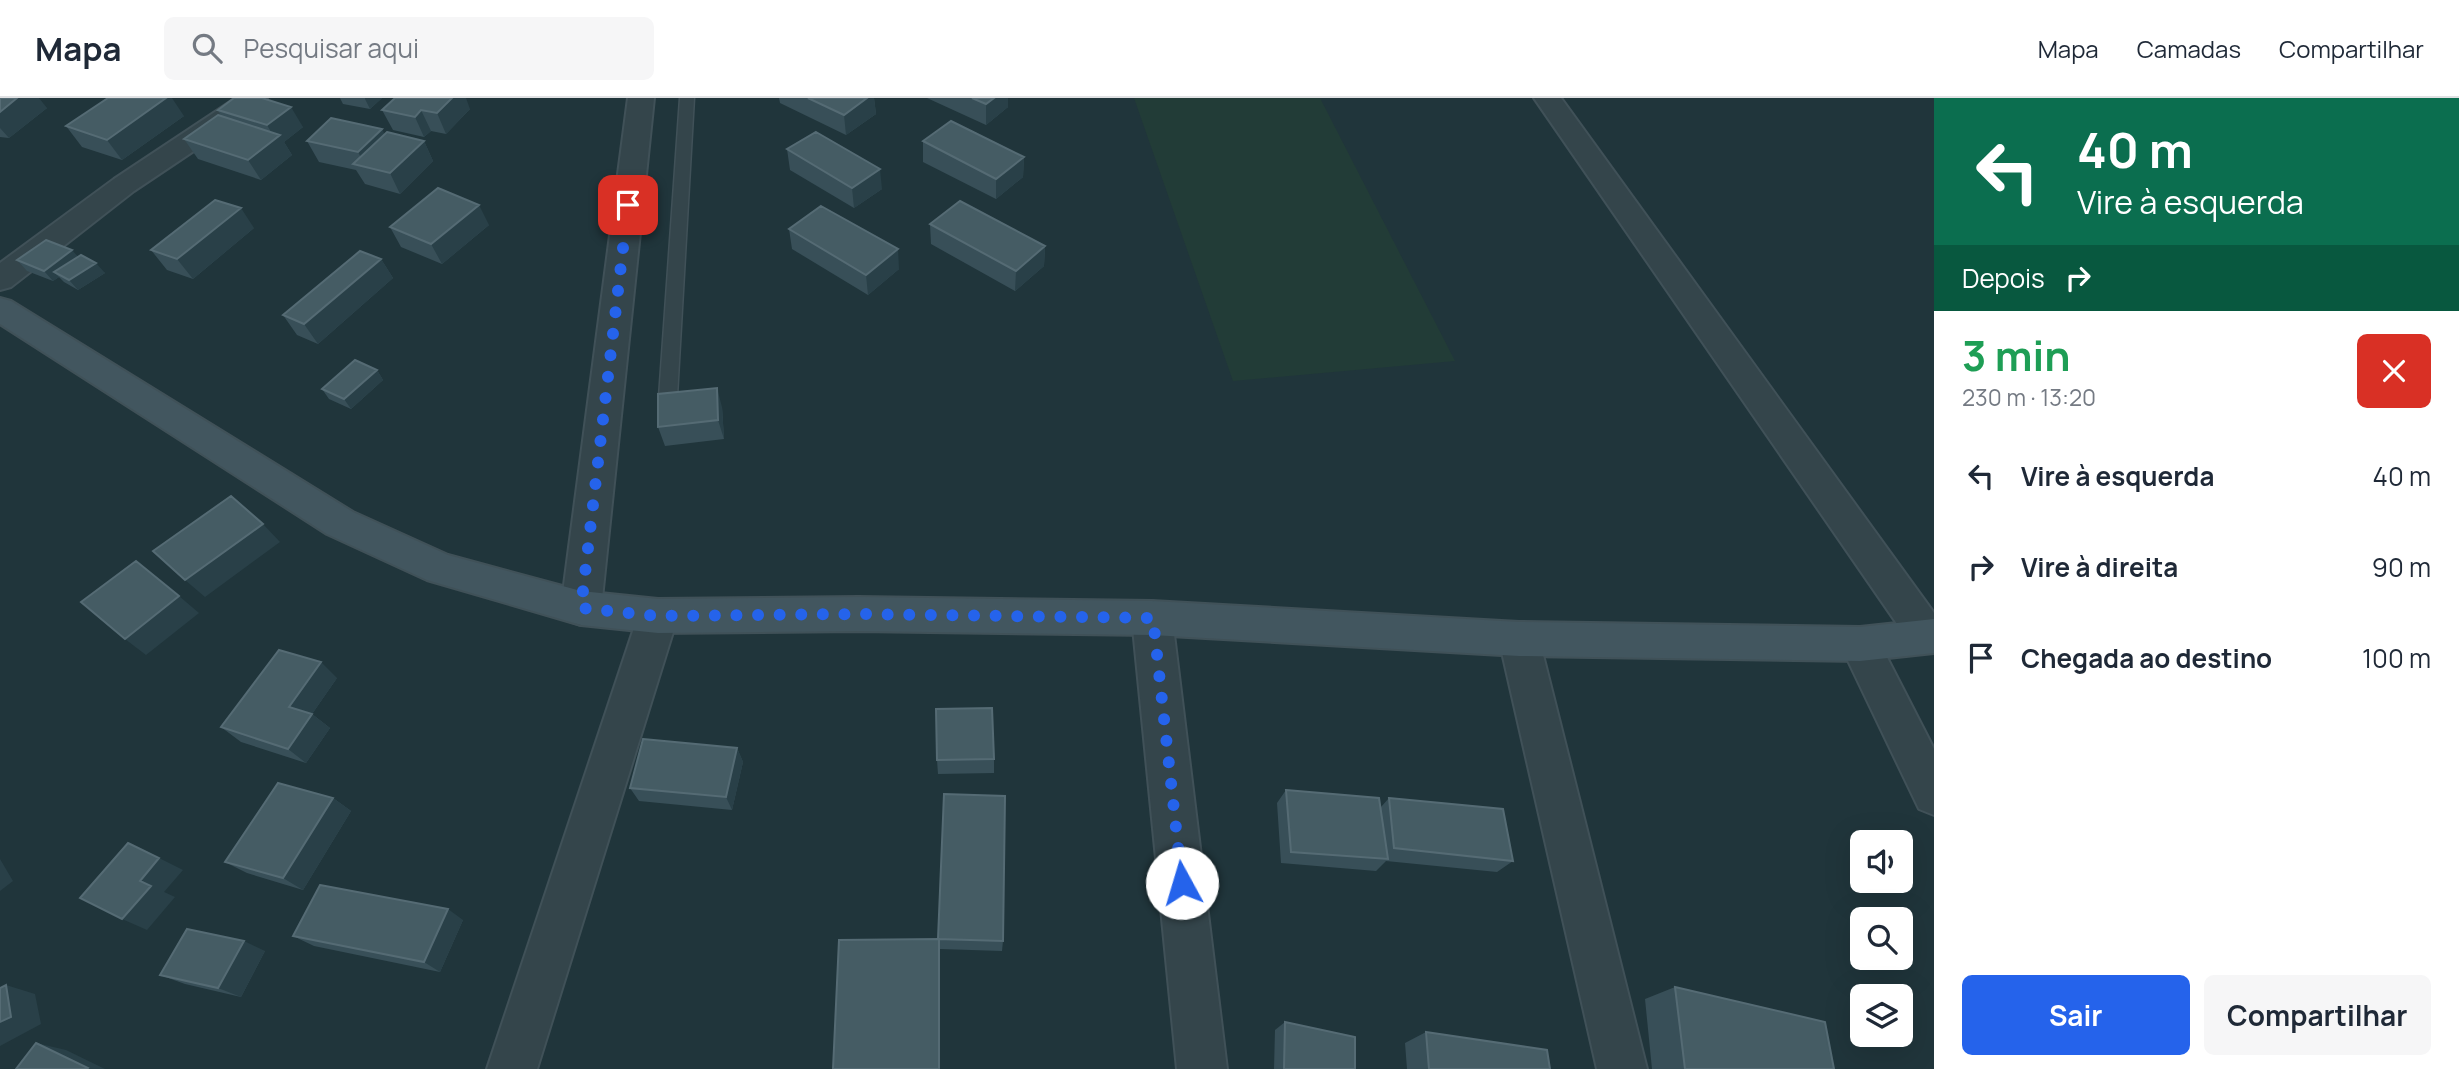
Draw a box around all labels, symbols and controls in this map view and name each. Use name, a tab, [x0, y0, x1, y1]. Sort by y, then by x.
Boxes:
search box	[164, 17, 654, 80]
text: Mapa	[35, 26, 122, 71]
icon: search	[188, 29, 226, 67]
text: Pesquisar aqui	[244, 30, 419, 66]
text: Mapa	[2038, 32, 2099, 65]
text: Camadas	[2137, 32, 2241, 65]
text: Compartilhar	[2279, 32, 2424, 65]
text: 40 m	[2077, 116, 2193, 183]
icon: left	[1962, 126, 2053, 217]
pin	[598, 175, 658, 235]
text: Vire à esquerda	[2077, 180, 2304, 224]
icon: arrive	[609, 186, 647, 224]
icon: right	[2059, 259, 2097, 297]
text: Depois	[1962, 260, 2045, 296]
text: 3 min	[1962, 326, 2071, 384]
button: close	[2357, 334, 2431, 408]
text: 230 m · 13:20	[1962, 381, 2096, 413]
icon: left	[1962, 457, 2000, 495]
text: Vire à esquerda	[2021, 458, 2214, 494]
text: 40 m	[2373, 458, 2431, 494]
icon: right	[1962, 548, 2000, 586]
text: Vire à direita	[2021, 549, 2178, 585]
text: 90 m	[2372, 549, 2431, 585]
icon: arrive	[1962, 639, 2000, 677]
text: Chegada ao destino	[2021, 640, 2272, 676]
text: 100 m	[2362, 640, 2431, 676]
map controls	[1850, 830, 1913, 1047]
button: sound	[1850, 830, 1913, 893]
position arrow	[1145, 846, 1219, 920]
button: search	[1850, 907, 1913, 970]
button: Sair	[1962, 975, 2190, 1055]
button: Compartilhar	[2204, 975, 2431, 1055]
button: layers	[1850, 984, 1913, 1047]

